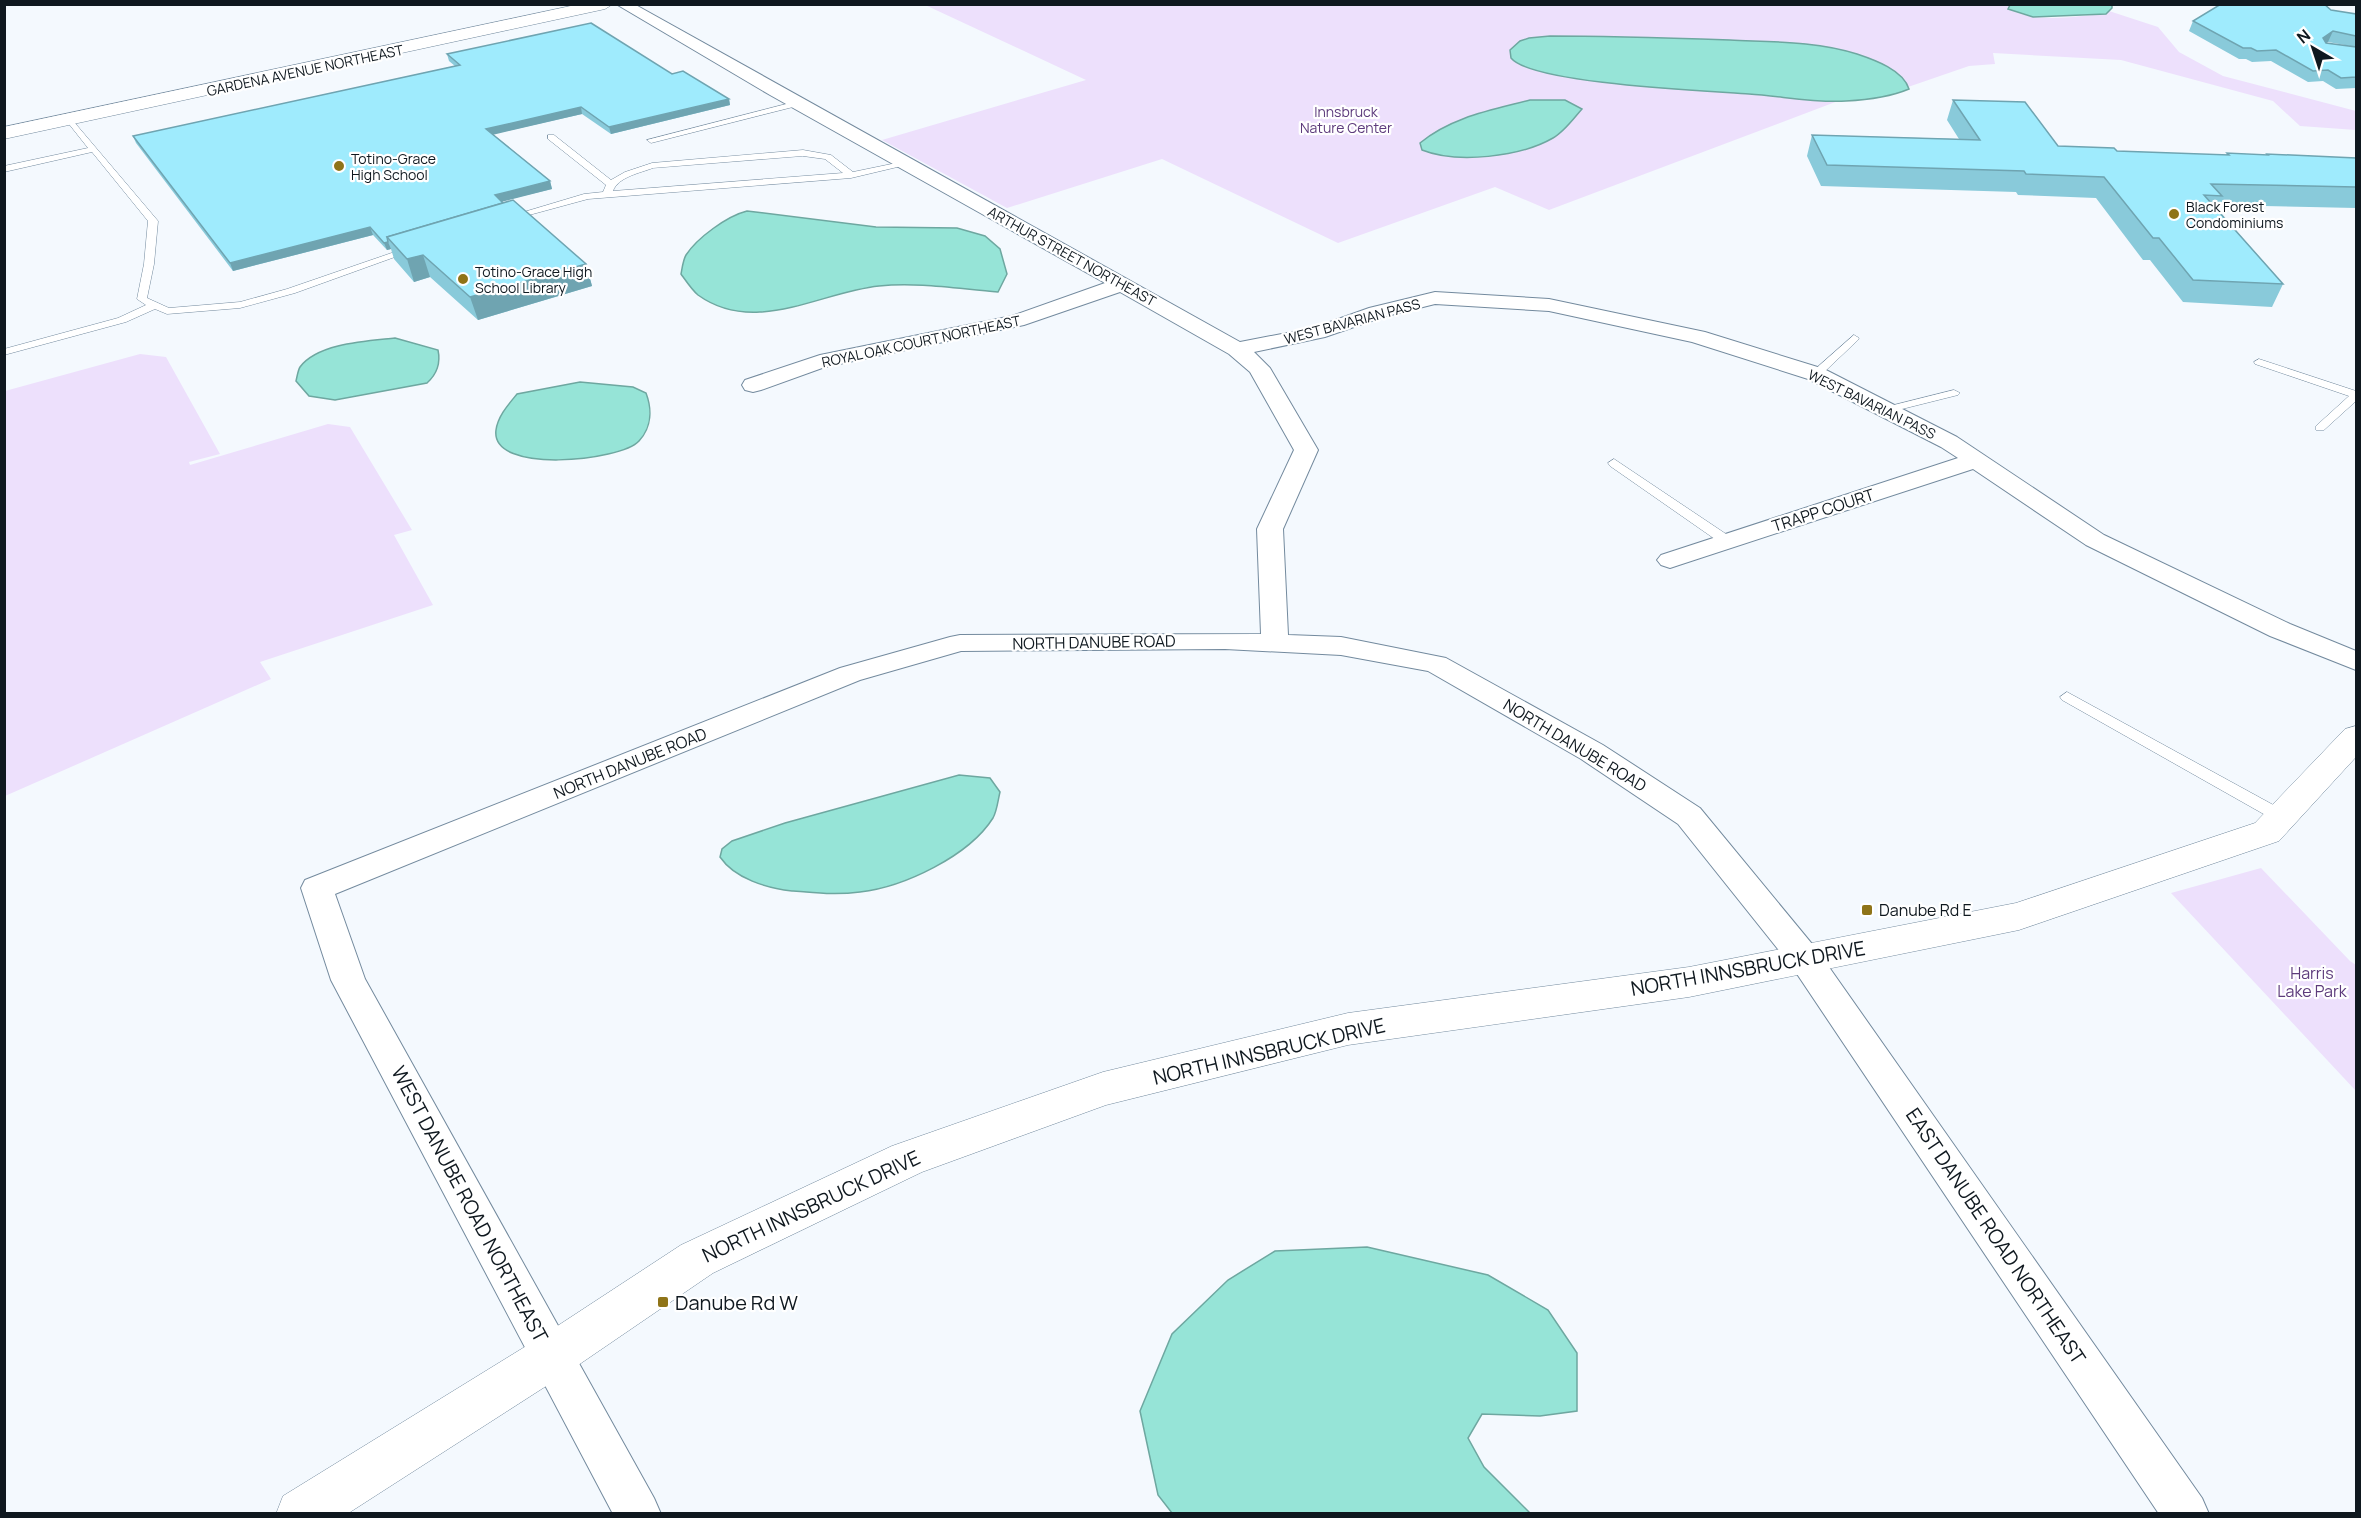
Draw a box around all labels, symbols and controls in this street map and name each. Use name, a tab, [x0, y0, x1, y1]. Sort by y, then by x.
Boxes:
north arrow	[2283, 18, 2343, 78]
text: N	[2292, 24, 2315, 49]
street label: GARDENA AVENUE NORTHEAST	[205, 40, 406, 100]
park label: Innsbruck Nature Center	[1300, 102, 1392, 137]
place label: Totino-Grace High School	[351, 149, 436, 184]
marker: Totino-Grace High School	[332, 159, 346, 173]
place label: Black Forest Condominiums	[2186, 197, 2283, 232]
street label: ARTHUR STREET NORTHEAST	[984, 202, 1160, 311]
marker: Black Forest Condominiums	[2167, 207, 2181, 221]
place label: Totino-Grace High School Library	[475, 262, 592, 297]
marker: Totino-Grace High School Library	[456, 272, 470, 286]
street label: WEST BAVARIAN PASS	[1282, 294, 1422, 348]
street label: ROYAL OAK COURT NORTHEAST	[820, 311, 1023, 371]
street label: WEST BAVARIAN PASS	[1805, 365, 1939, 443]
street label: TRAPP COURT	[1769, 483, 1877, 537]
street label: NORTH DANUBE ROAD	[1012, 630, 1176, 654]
street label: NORTH DANUBE ROAD	[1499, 693, 1651, 797]
street label: NORTH DANUBE ROAD	[550, 722, 710, 804]
place label: Danube Rd E	[1879, 899, 1972, 921]
marker: Danube Rd E	[1860, 903, 1874, 917]
street label: NORTH INNSBRUCK DRIVE	[1629, 934, 1867, 1002]
park label: Harris Lake Park	[2277, 962, 2348, 1002]
street label: NORTH INNSBRUCK DRIVE	[1150, 1011, 1388, 1091]
street label: WEST DANUBE ROAD NORTHEAST	[385, 1061, 555, 1347]
street label: EAST DANUBE ROAD NORTHEAST	[1900, 1103, 2092, 1369]
street label: NORTH INNSBRUCK DRIVE	[698, 1144, 924, 1268]
place label: Danube Rd W	[675, 1289, 798, 1316]
marker: Danube Rd W	[656, 1295, 670, 1309]

